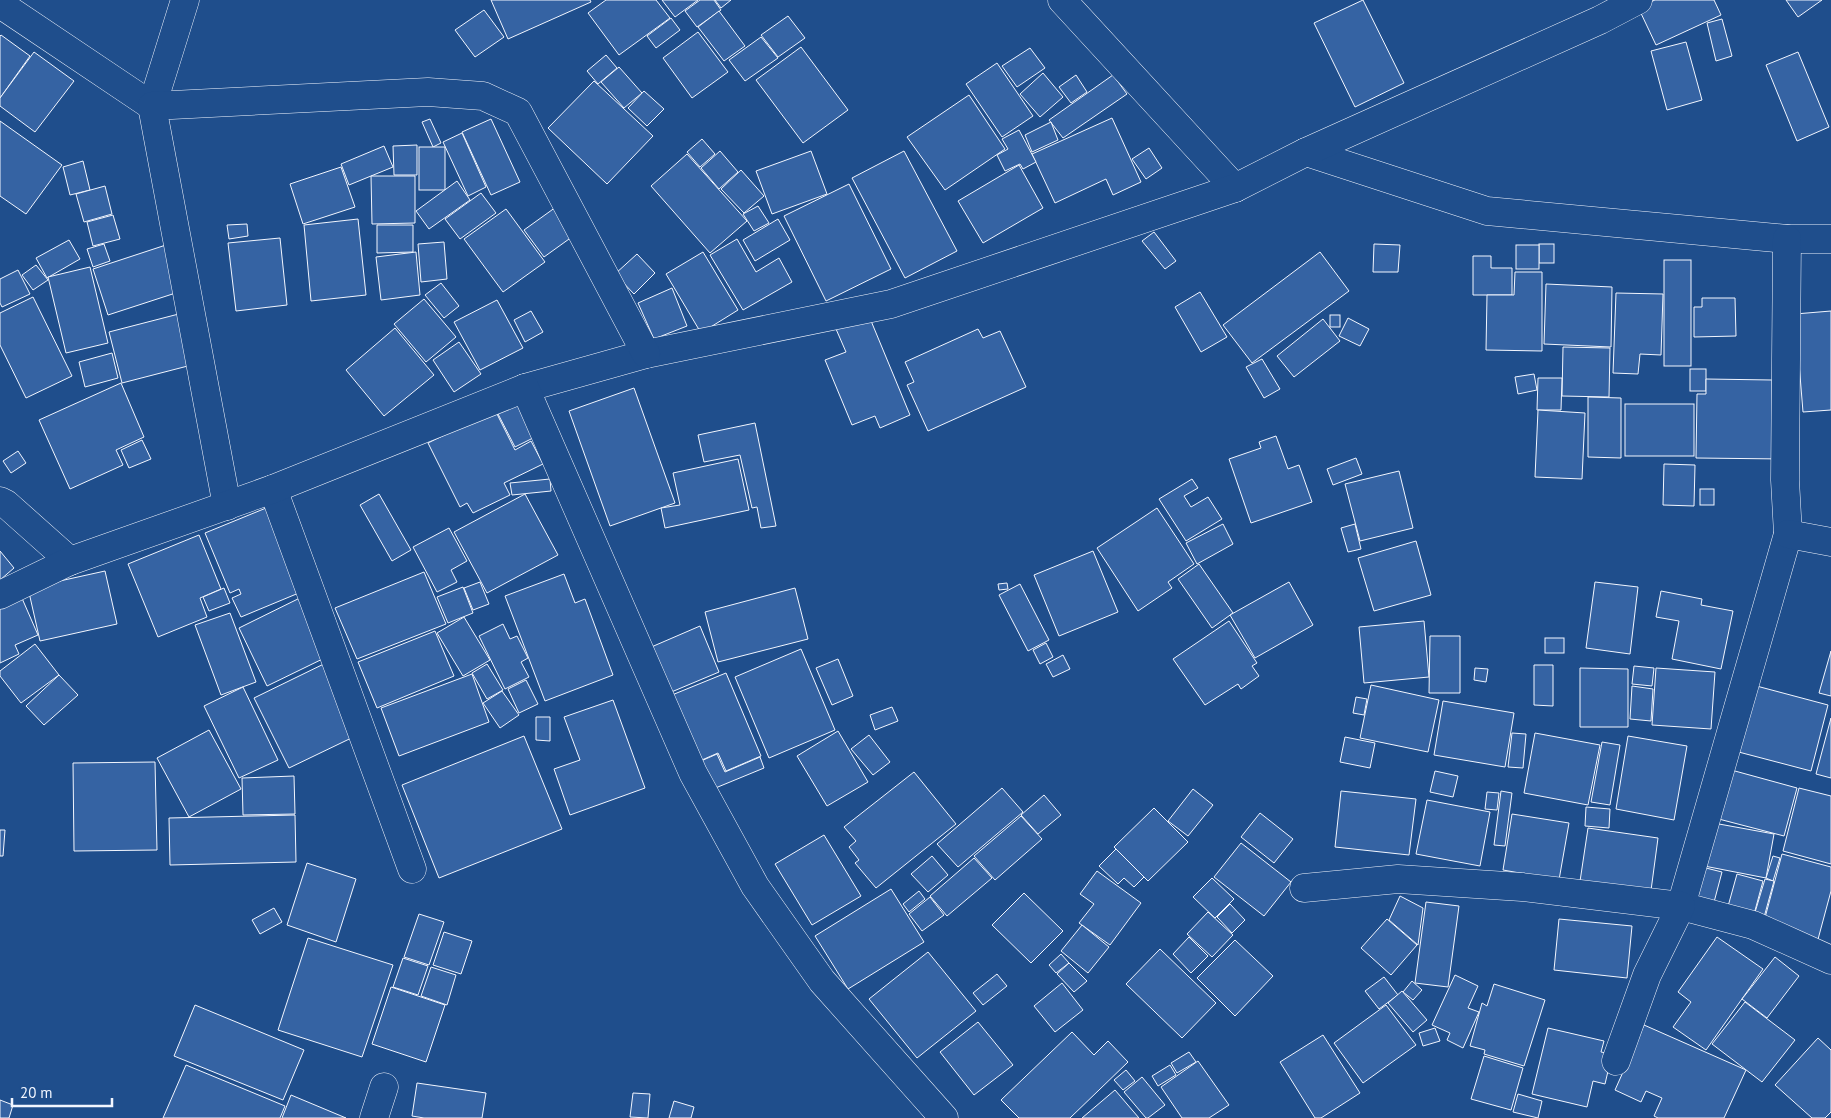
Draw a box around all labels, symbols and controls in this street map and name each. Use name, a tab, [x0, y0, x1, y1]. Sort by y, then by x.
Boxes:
scale bar	[12, 1076, 112, 1108]
text: 20 m	[20, 1083, 53, 1102]

